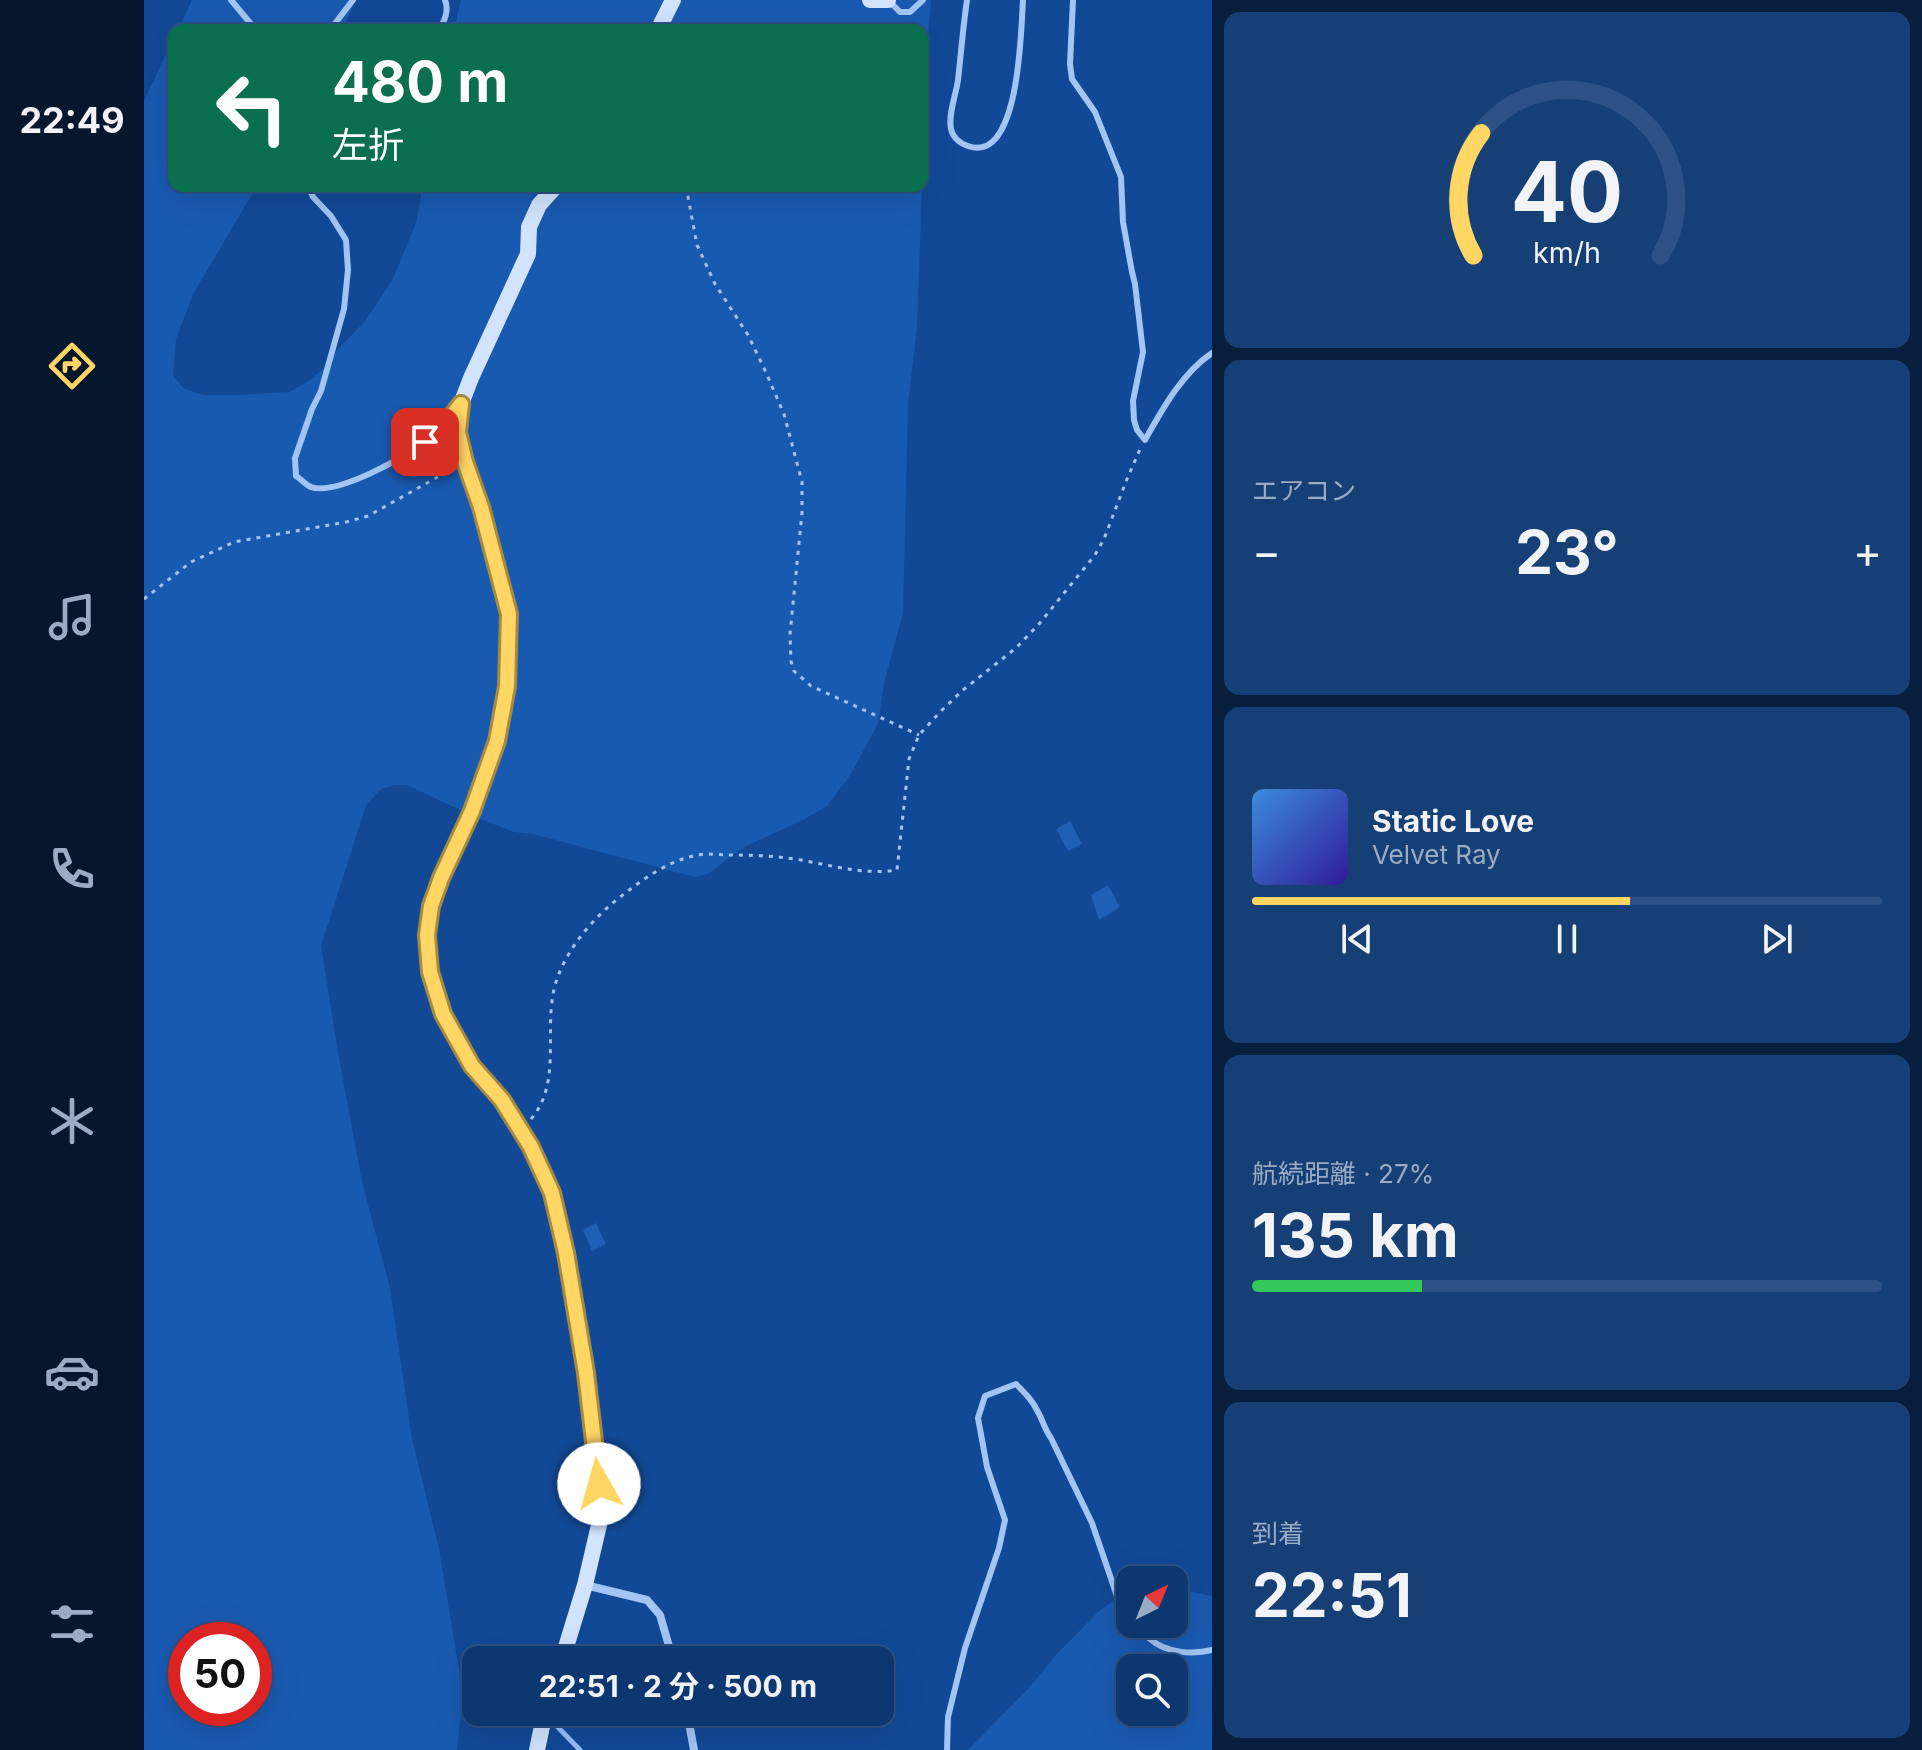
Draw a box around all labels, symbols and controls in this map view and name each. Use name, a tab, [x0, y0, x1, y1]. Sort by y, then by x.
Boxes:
text: 480 m	[332, 48, 508, 116]
icon: left	[200, 56, 304, 160]
text: 22:49	[19, 98, 125, 142]
text: 左折	[332, 123, 404, 167]
text: 40	[1511, 140, 1623, 241]
text: km/h	[1533, 235, 1601, 270]
icon: directions	[44, 338, 100, 394]
pin	[391, 408, 459, 476]
icon: arrive	[403, 420, 447, 464]
text: エアコン	[1252, 475, 1356, 506]
text: 23°	[1515, 516, 1619, 588]
text: −	[1252, 525, 1281, 579]
text: +	[1853, 525, 1882, 579]
icon: music	[44, 589, 100, 645]
text: Static Love	[1372, 803, 1534, 839]
text: Velvet Ray	[1372, 839, 1501, 870]
icon: phone	[44, 841, 100, 897]
icon: previous	[1335, 917, 1379, 961]
icon: pause	[1545, 917, 1589, 961]
icon: next	[1755, 917, 1799, 961]
icon: climate	[44, 1093, 100, 1149]
text: 航続距離 · 27%	[1252, 1158, 1434, 1189]
text: 135 km	[1252, 1199, 1459, 1271]
icon: car	[44, 1344, 100, 1400]
position arrow	[557, 1442, 641, 1526]
text: 到着	[1252, 1518, 1304, 1549]
text: 22:51	[1252, 1559, 1412, 1631]
north arrow	[1116, 1566, 1188, 1638]
map controls	[1116, 1566, 1188, 1726]
icon: filters	[44, 1596, 100, 1652]
speed limit sign: 50	[168, 1622, 272, 1726]
button: search	[1116, 1654, 1188, 1726]
text: 22:51 · 2 分 · 500 m	[539, 1668, 817, 1704]

